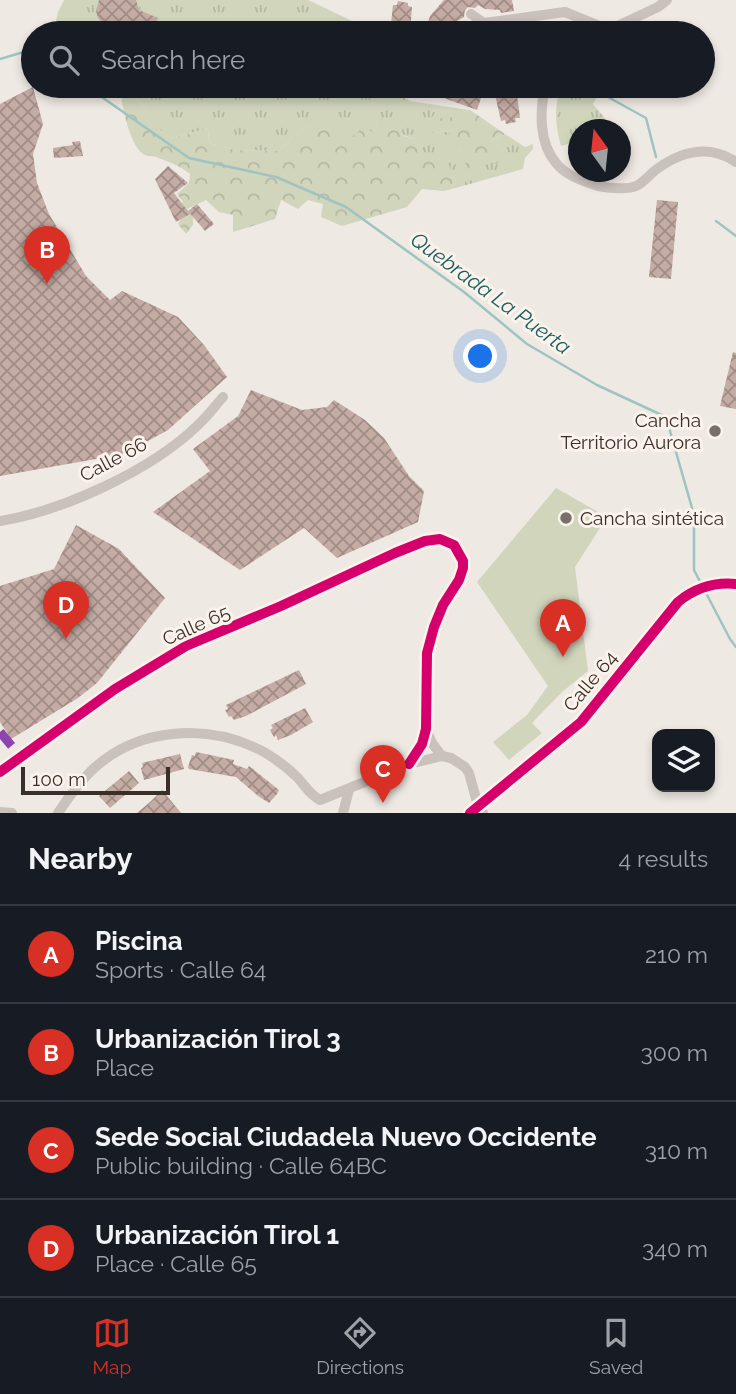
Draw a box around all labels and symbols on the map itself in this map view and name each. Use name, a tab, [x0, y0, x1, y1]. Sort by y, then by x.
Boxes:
north arrow	[568, 119, 631, 182]
pin: B	[24, 226, 70, 284]
water label: Quebrada La Puerta	[406, 227, 576, 359]
your location	[463, 339, 497, 373]
place label: Cancha Territorio Aurora	[560, 409, 701, 453]
marker: Cancha Territorio Aurora	[707, 423, 723, 439]
street label: Calle 66	[76, 432, 150, 486]
place label: Cancha sintética	[580, 507, 724, 529]
marker: Cancha sintética	[558, 510, 574, 526]
pin: D	[43, 581, 89, 639]
pin: A	[540, 599, 586, 657]
street label: Calle 65	[159, 600, 233, 650]
street label: Calle 64	[559, 647, 621, 715]
pin: C	[360, 745, 406, 803]
scale bar	[21, 764, 170, 796]

